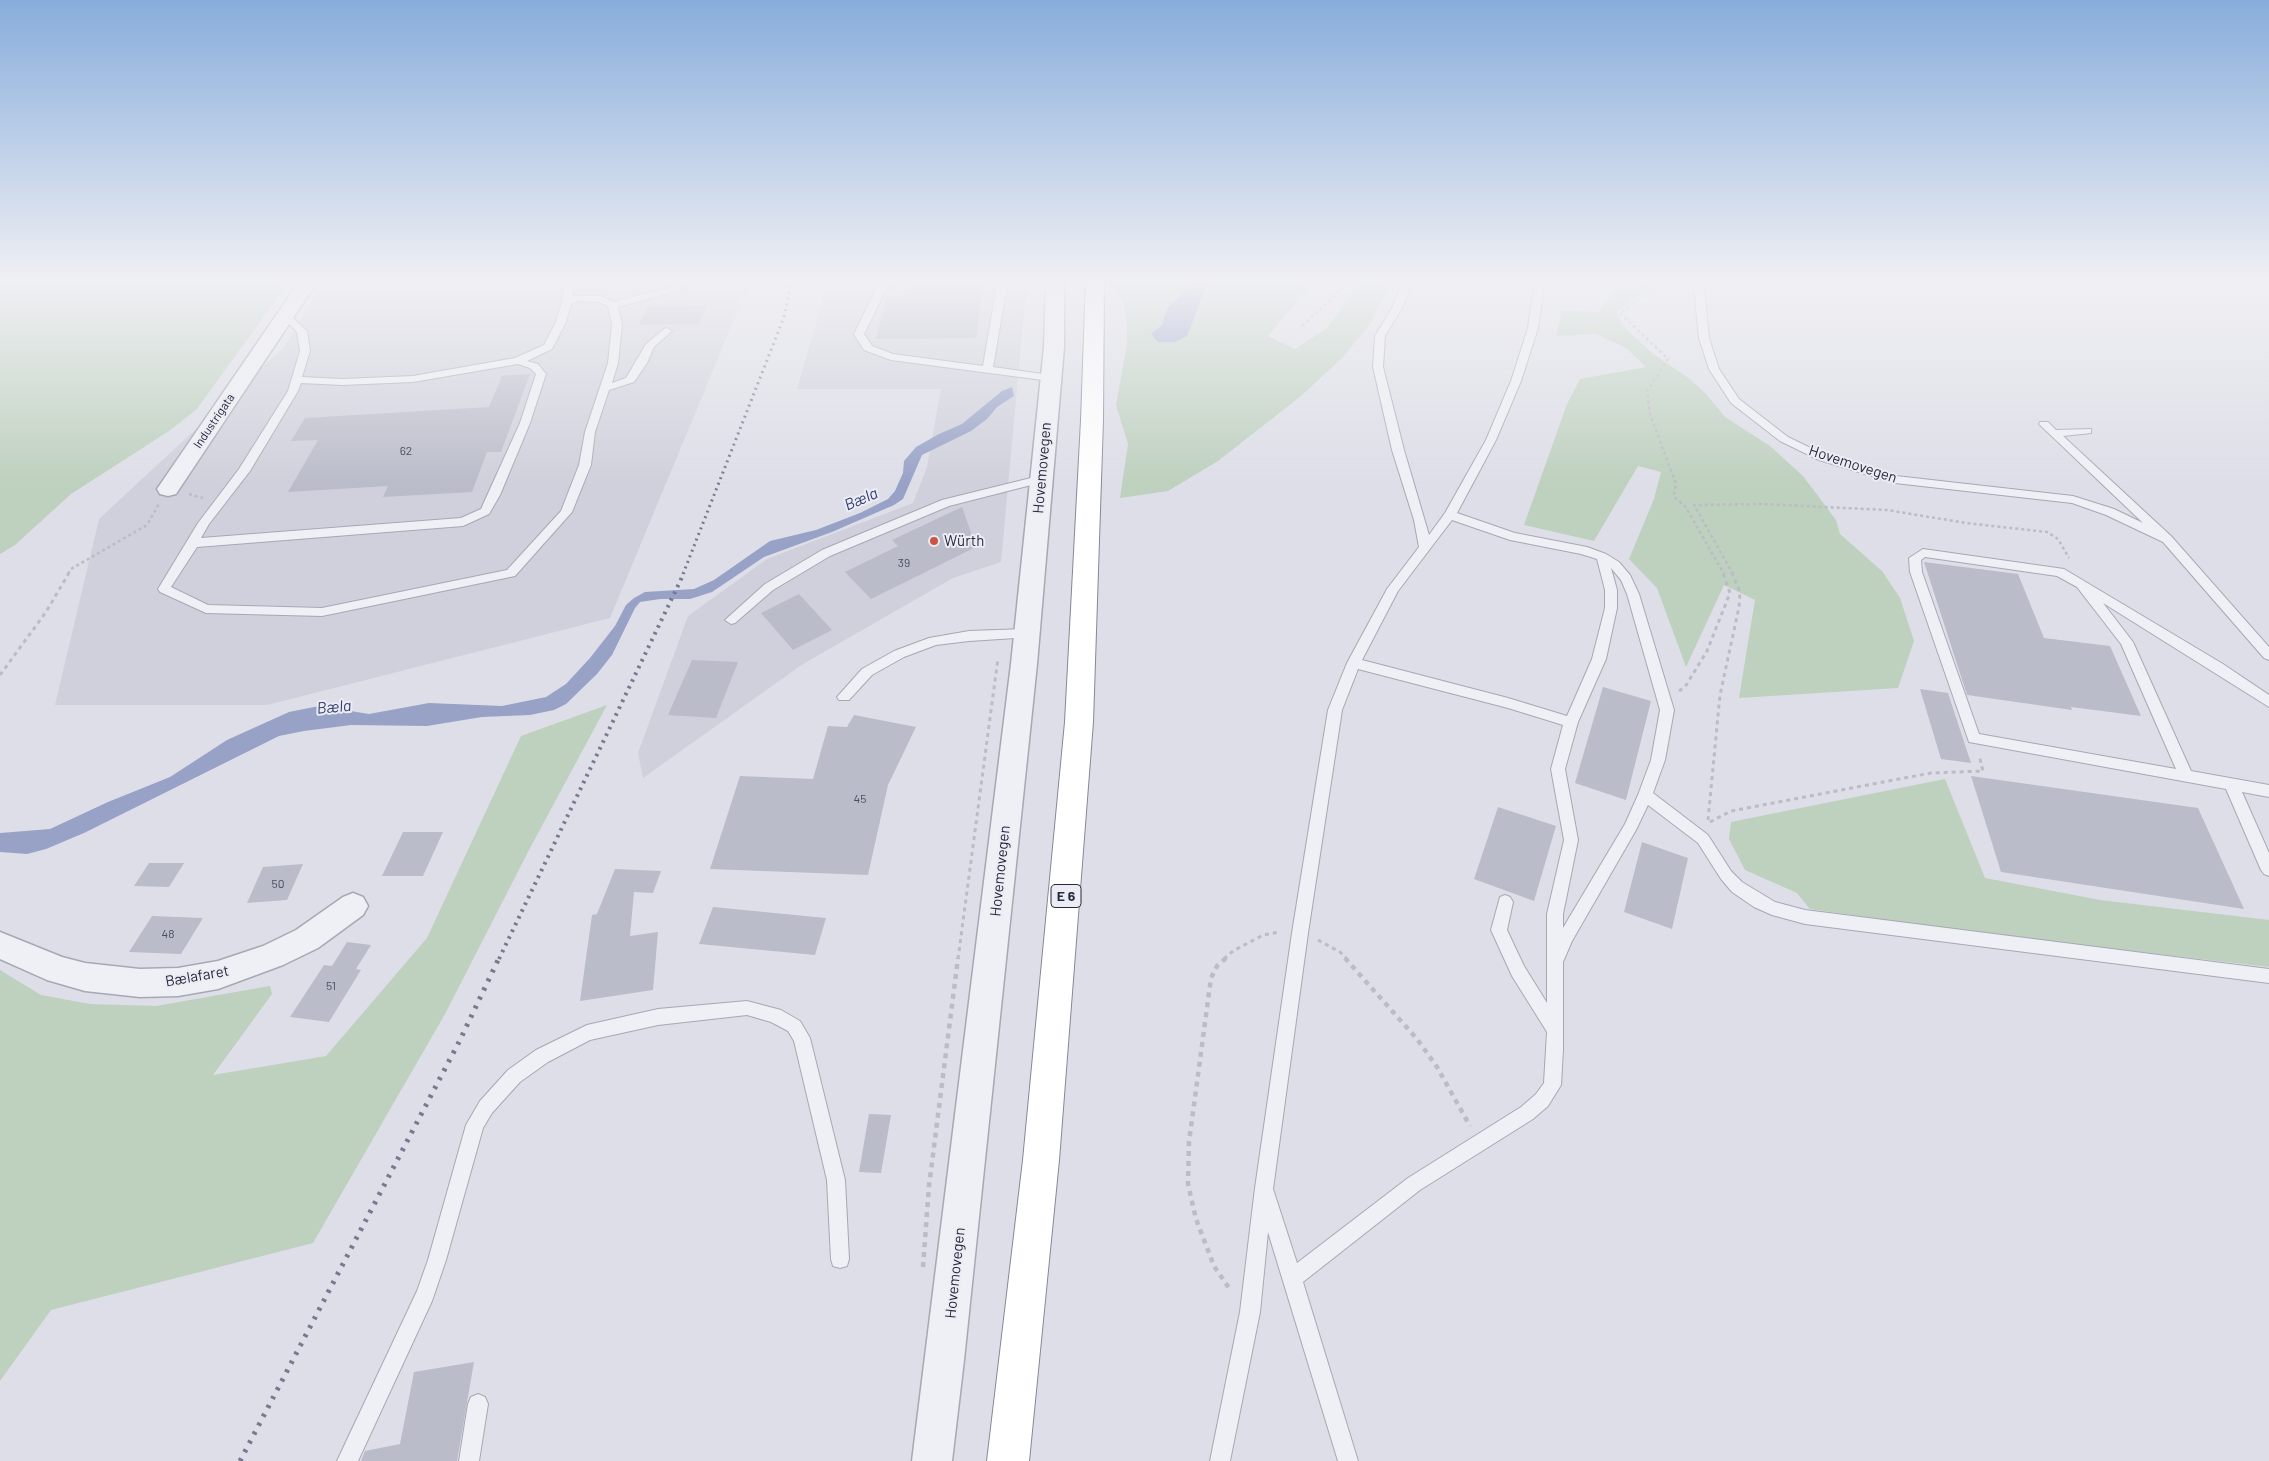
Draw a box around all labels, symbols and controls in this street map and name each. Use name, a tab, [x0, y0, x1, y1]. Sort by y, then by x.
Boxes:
street label: Industrigata	[190, 391, 238, 451]
street label: Hovemovegen	[1029, 422, 1055, 514]
street label: Hovemovegen	[1807, 441, 1899, 487]
house number: 62	[400, 444, 412, 458]
water label: Bæla	[841, 483, 881, 515]
place label: Würth	[944, 532, 984, 550]
marker: Würth	[928, 535, 940, 547]
house number: 39	[898, 556, 910, 570]
water label: Bæla	[316, 696, 352, 718]
house number: 45	[854, 792, 866, 806]
street label: Hovemovegen	[986, 824, 1014, 918]
house number: 50	[272, 877, 284, 891]
road number: E 6	[1051, 884, 1081, 908]
house number: 48	[162, 927, 174, 941]
street label: Bælafaret	[164, 962, 230, 990]
house number: 51	[326, 979, 336, 993]
street label: Hovemovegen	[941, 1226, 969, 1320]

